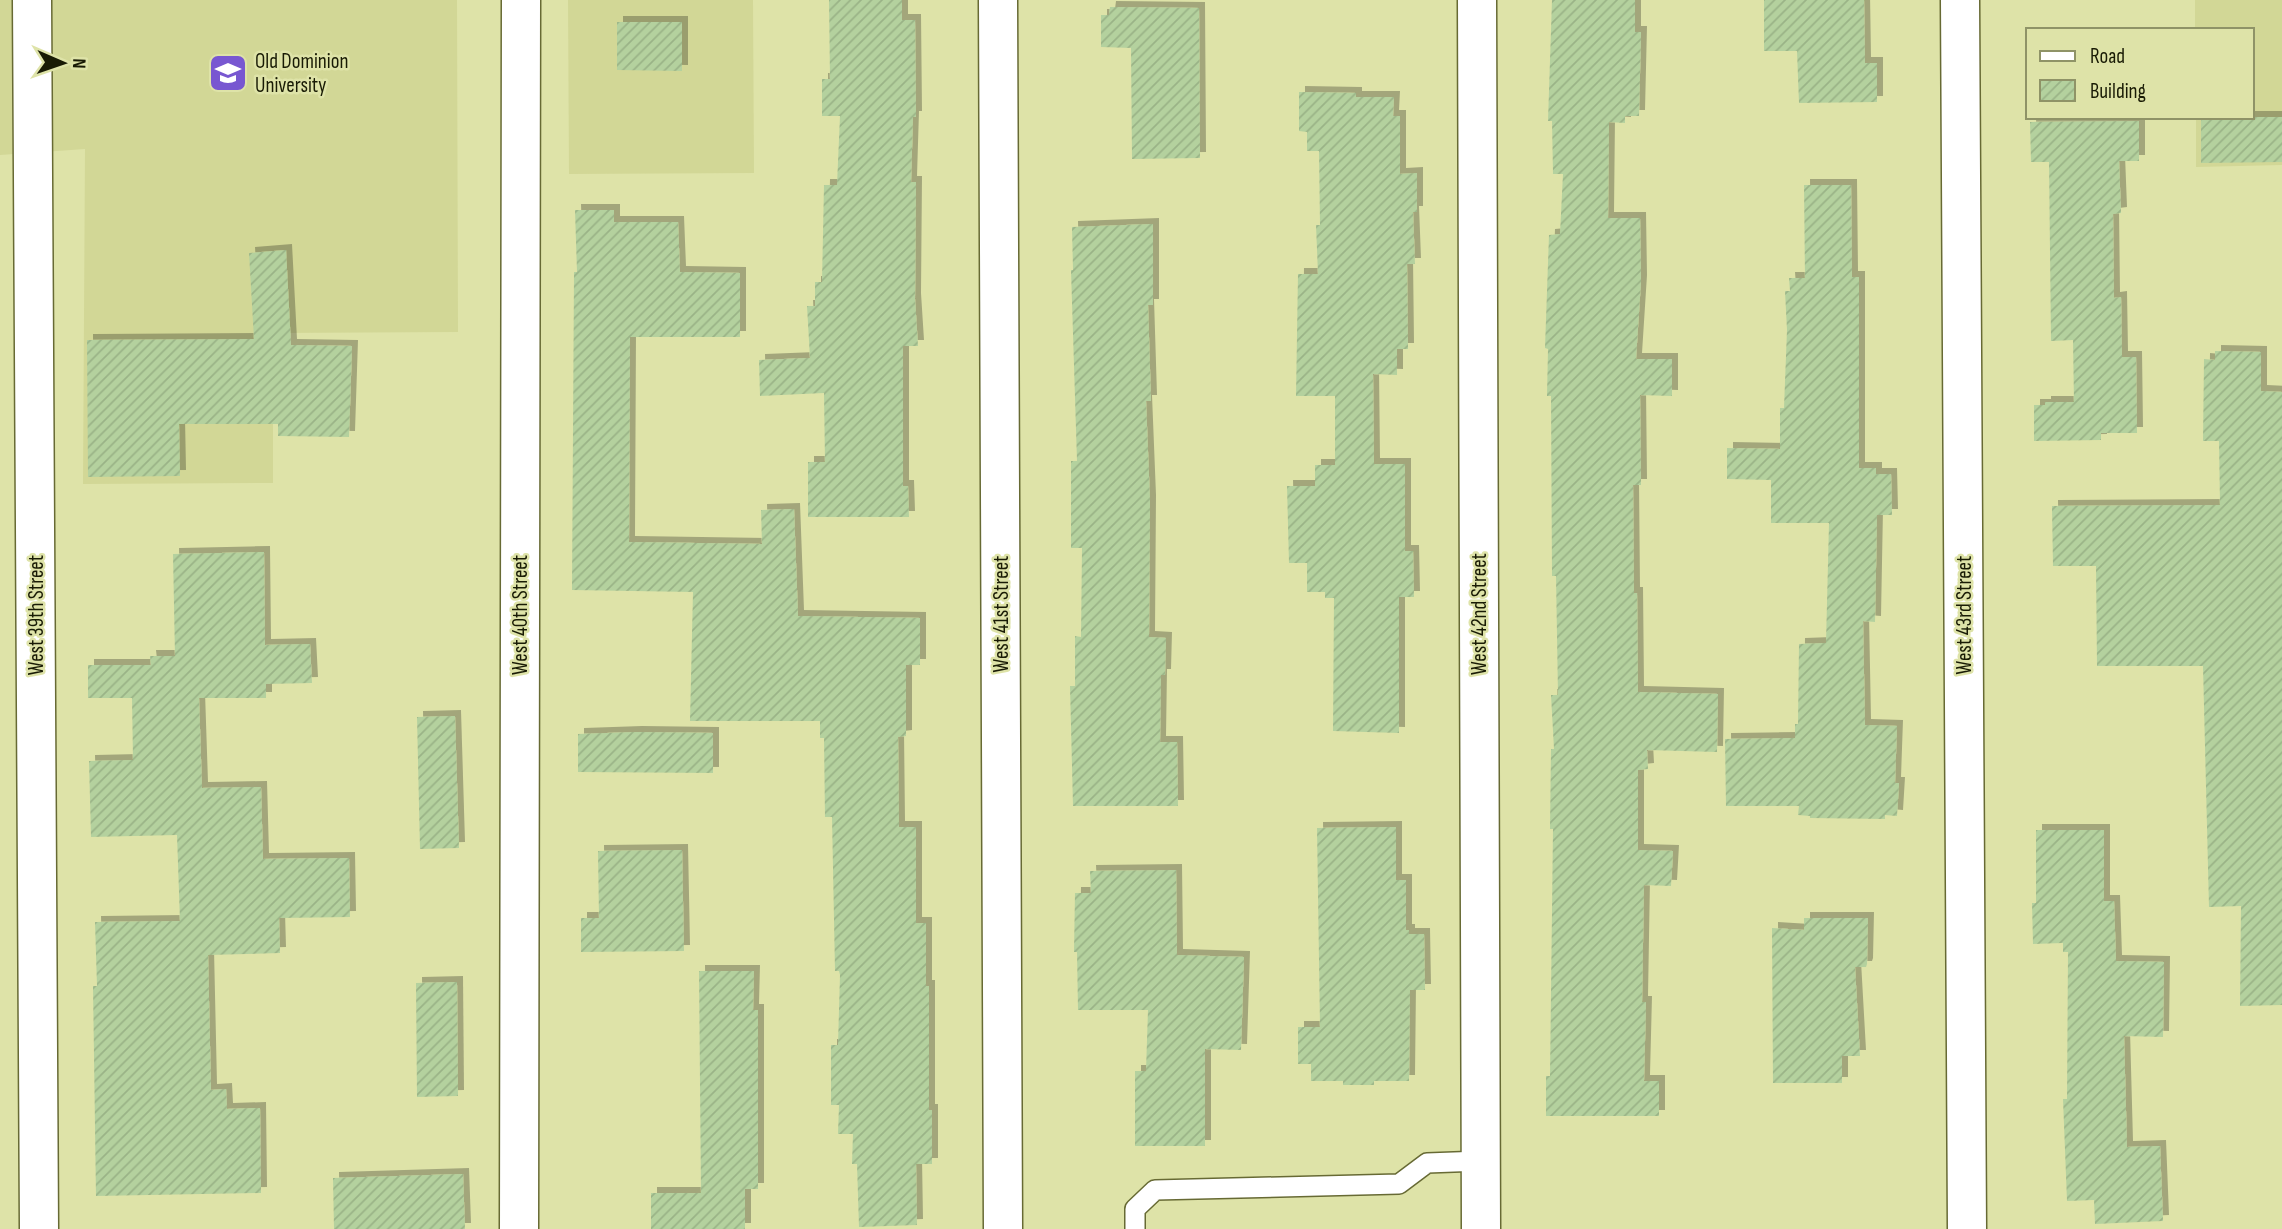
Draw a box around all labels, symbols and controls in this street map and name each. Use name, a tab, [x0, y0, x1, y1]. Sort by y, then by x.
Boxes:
north arrow	[28, 28, 98, 98]
legend	[2026, 28, 2254, 119]
text: Road	[2090, 44, 2125, 69]
place label: Old Dominion University	[255, 49, 348, 98]
school or university icon: Old Dominion University	[207, 52, 249, 94]
text: N	[67, 58, 90, 69]
text: Building	[2090, 79, 2146, 104]
street label: West 42nd Street	[1467, 553, 1492, 675]
street label: West 39th Street	[24, 555, 49, 675]
street label: West 40th Street	[508, 555, 533, 675]
street label: West 41st Street	[989, 556, 1014, 672]
street label: West 43rd Street	[1952, 556, 1977, 674]

